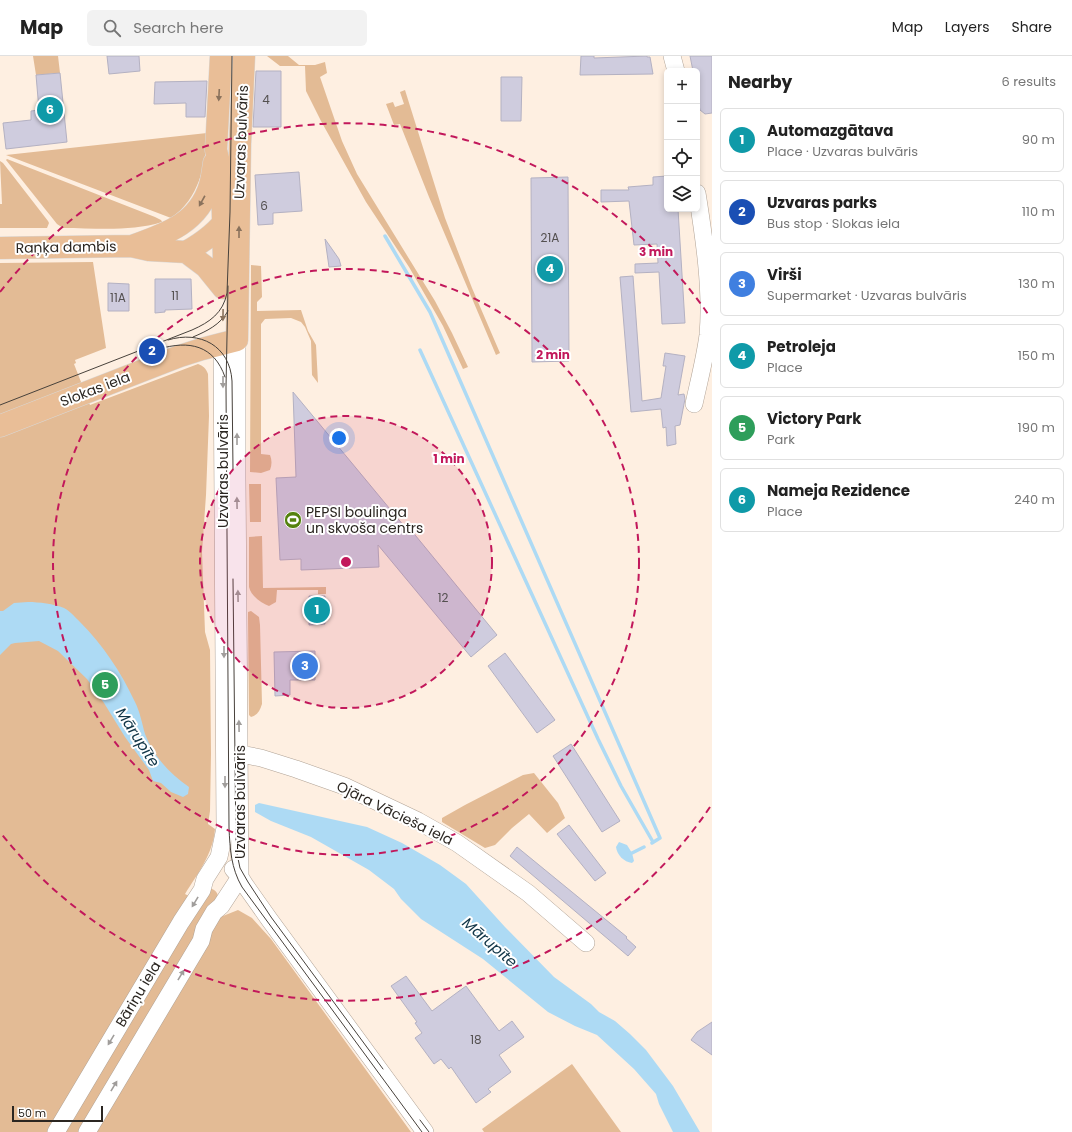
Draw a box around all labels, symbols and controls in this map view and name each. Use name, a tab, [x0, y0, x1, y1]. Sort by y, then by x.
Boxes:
search box	[87, 10, 367, 46]
text: Map	[20, 14, 63, 41]
icon: search	[101, 17, 123, 39]
text: Search here	[133, 17, 224, 38]
text: Map	[892, 17, 923, 37]
text: Layers	[945, 17, 989, 37]
text: Share	[1011, 17, 1052, 37]
map controls	[664, 68, 700, 212]
button: +	[664, 68, 700, 104]
text: Nearby	[728, 70, 792, 94]
text: 6 results	[1002, 72, 1056, 91]
street label: Uzvaras bulvāris	[229, 85, 253, 199]
one-way arrow	[216, 89, 223, 101]
house number: 4	[262, 91, 270, 108]
pin: 6	[37, 95, 63, 125]
button: −	[664, 104, 700, 140]
text: Automazgātava	[767, 120, 894, 141]
text: 1	[740, 130, 744, 149]
text: 90 m	[1022, 130, 1055, 149]
button: locate	[664, 140, 700, 176]
text: Place · Uzvaras bulvāris	[767, 142, 918, 161]
button: layers	[664, 176, 700, 212]
text: Uzvaras parks	[767, 192, 877, 213]
one-way arrow	[199, 195, 206, 207]
house number: 6	[260, 197, 268, 214]
text: 2	[738, 202, 746, 221]
text: 110 m	[1022, 202, 1055, 221]
text: Bus stop · Slokas iela	[767, 214, 900, 233]
one-way arrow	[236, 225, 242, 238]
house number: 21A	[541, 229, 559, 246]
street label: Raņķa dambis	[15, 236, 117, 258]
text: 3 min	[639, 243, 673, 260]
pin: 4	[537, 254, 563, 284]
text: Virši	[767, 264, 802, 285]
text: 3	[738, 274, 746, 293]
text: 130 m	[1018, 274, 1055, 293]
text: Supermarket · Uzvaras bulvāris	[767, 286, 967, 305]
house number: 11	[171, 287, 179, 304]
house number: 11A	[110, 289, 126, 306]
one-way arrow	[220, 309, 226, 322]
pin: 2	[139, 336, 165, 366]
text: Petroleja	[767, 336, 836, 357]
text: 2 min	[536, 346, 570, 363]
text: 4	[738, 346, 746, 365]
text: 150 m	[1018, 346, 1055, 365]
text: Place	[767, 358, 802, 377]
street label: Slokas iela	[57, 367, 133, 411]
one-way arrow	[220, 376, 226, 389]
text: Victory Park	[767, 408, 861, 429]
street label: Uzvaras bulvāris	[213, 414, 233, 528]
text: 5	[738, 418, 746, 437]
text: 190 m	[1018, 418, 1055, 437]
your location	[329, 428, 349, 448]
text: Park	[767, 430, 795, 449]
one-way arrow	[234, 432, 240, 445]
text: 1 min	[433, 450, 465, 467]
text: Nameja Rezidence	[767, 480, 910, 501]
text: 6	[738, 490, 746, 509]
text: 240 m	[1014, 490, 1055, 509]
one-way arrow	[234, 496, 240, 509]
place label: PEPSI boulinga un skvoša centrs	[306, 502, 423, 538]
text: Place	[767, 502, 802, 521]
sports icon: PEPSI boulinga un skvoša centrs	[283, 510, 303, 530]
centre of rings	[339, 555, 353, 569]
one-way arrow	[235, 589, 241, 602]
house number: 12	[438, 589, 448, 606]
pin: 1	[304, 595, 330, 625]
one-way arrow	[221, 646, 227, 659]
pin: 3	[292, 651, 318, 681]
pin: 5	[92, 670, 118, 700]
water label: Mārupīte	[111, 703, 165, 771]
one-way arrow	[236, 719, 242, 732]
street label: Uzvaras bulvāris	[230, 745, 250, 859]
one-way arrow	[222, 776, 228, 789]
street label: Ojāra Vācieša iela	[333, 776, 457, 850]
one-way arrow	[191, 896, 198, 908]
water label: Mārupīte	[458, 912, 522, 972]
street label: Bāriņu iela	[111, 957, 165, 1031]
one-way arrow	[177, 969, 184, 981]
house number: 18	[470, 1031, 482, 1048]
one-way arrow	[107, 1034, 114, 1046]
one-way arrow	[111, 1080, 118, 1092]
scale bar	[12, 1104, 103, 1123]
text: 50 m	[18, 1105, 46, 1121]

